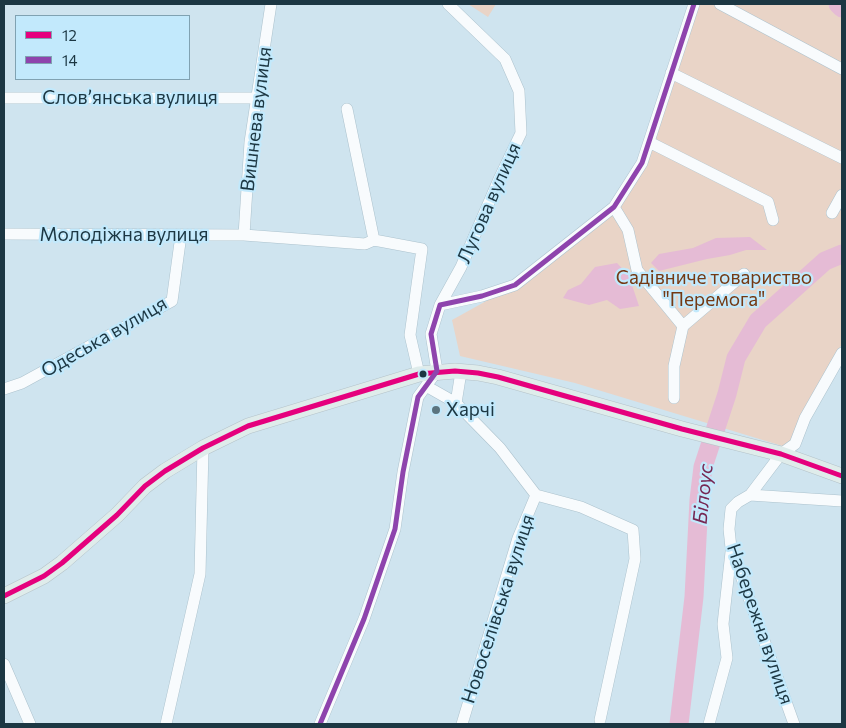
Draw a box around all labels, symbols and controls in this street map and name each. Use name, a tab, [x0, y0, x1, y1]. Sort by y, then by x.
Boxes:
legend	[15, 15, 190, 80]
text: 12	[62, 26, 77, 44]
street label: Вишнева вулиця	[236, 45, 276, 193]
text: 14	[62, 51, 77, 69]
street label: Словʼянська вулиця	[42, 87, 218, 109]
street label: Лугова вулиця	[452, 139, 526, 267]
street label: Молодіжна вулиця	[39, 224, 209, 246]
park label: Садівниче товариство "Перемога"	[616, 267, 812, 311]
street label: Одеська вулиця	[37, 292, 171, 382]
unlabelled marker	[418, 369, 428, 379]
place label: Харчі	[446, 399, 495, 421]
marker: Харчі	[430, 404, 442, 416]
water label: Білоус	[688, 463, 718, 525]
street label: Новоселівська вулиця	[457, 512, 539, 706]
street label: Набережна вулиця	[722, 541, 798, 707]

